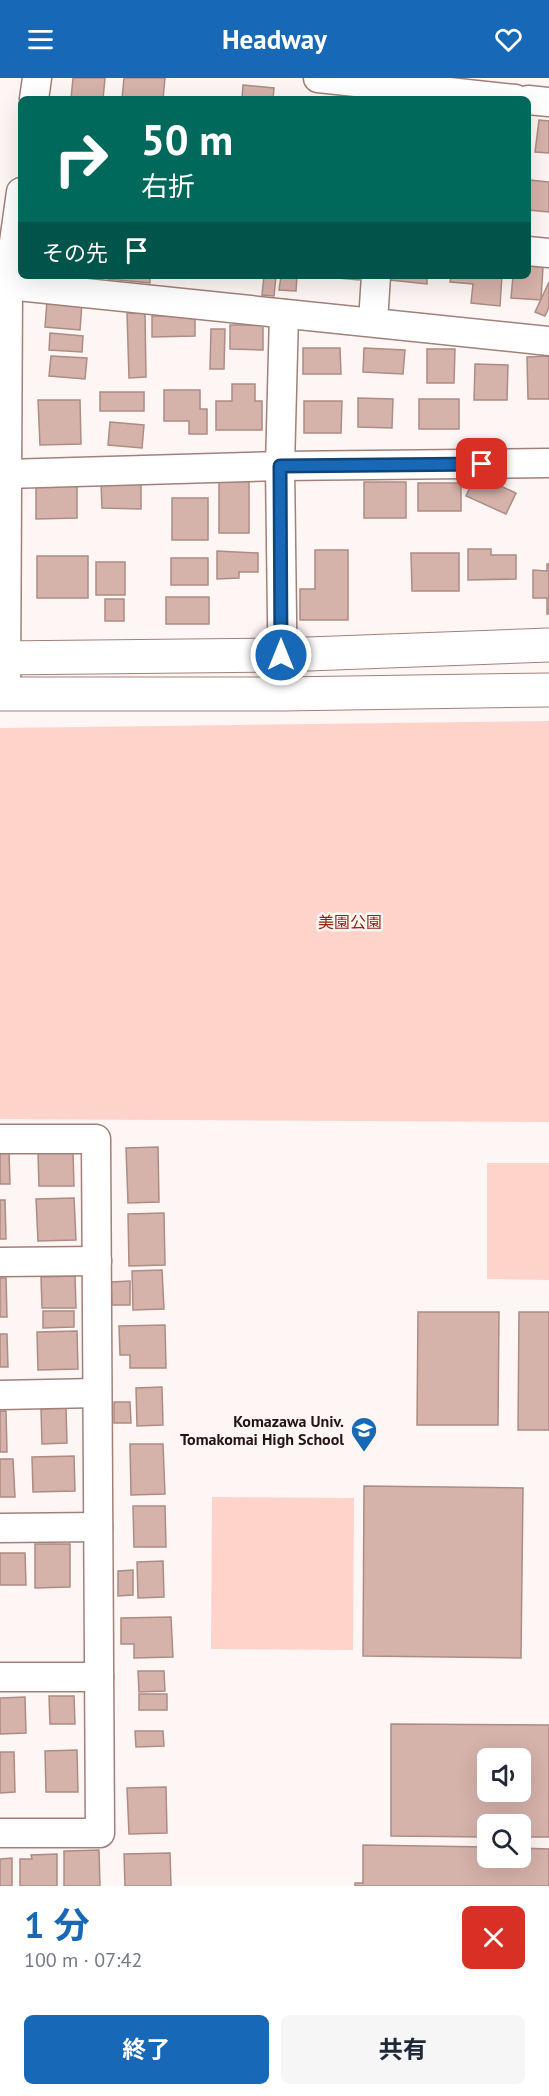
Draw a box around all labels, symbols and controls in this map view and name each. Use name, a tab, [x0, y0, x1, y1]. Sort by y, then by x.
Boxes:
text: Headway	[222, 22, 327, 56]
icon: menu	[24, 23, 57, 56]
icon: heart	[492, 23, 525, 56]
text: 50 m	[141, 112, 233, 167]
icon: right	[42, 120, 120, 198]
text: 右折	[141, 169, 195, 203]
icon: arrive	[120, 234, 153, 267]
text: その先	[42, 239, 108, 267]
pin	[456, 438, 507, 489]
icon: arrive	[465, 447, 498, 480]
position arrow	[249, 623, 313, 687]
park label: 美園公園	[318, 912, 382, 932]
place label: Komazawa Univ. Tomakomai High School	[180, 1411, 344, 1449]
school or university icon: Komazawa Univ. Tomakomai High School	[349, 1415, 379, 1453]
map controls	[477, 1748, 531, 1868]
button: sound	[477, 1748, 531, 1802]
button: search	[477, 1814, 531, 1868]
text: 1 分	[24, 1901, 90, 1948]
button: close	[462, 1906, 525, 1969]
text: 100 m · 07:42	[24, 1947, 142, 1973]
button: 終了	[24, 2015, 269, 2084]
button: 共有	[281, 2015, 525, 2084]

